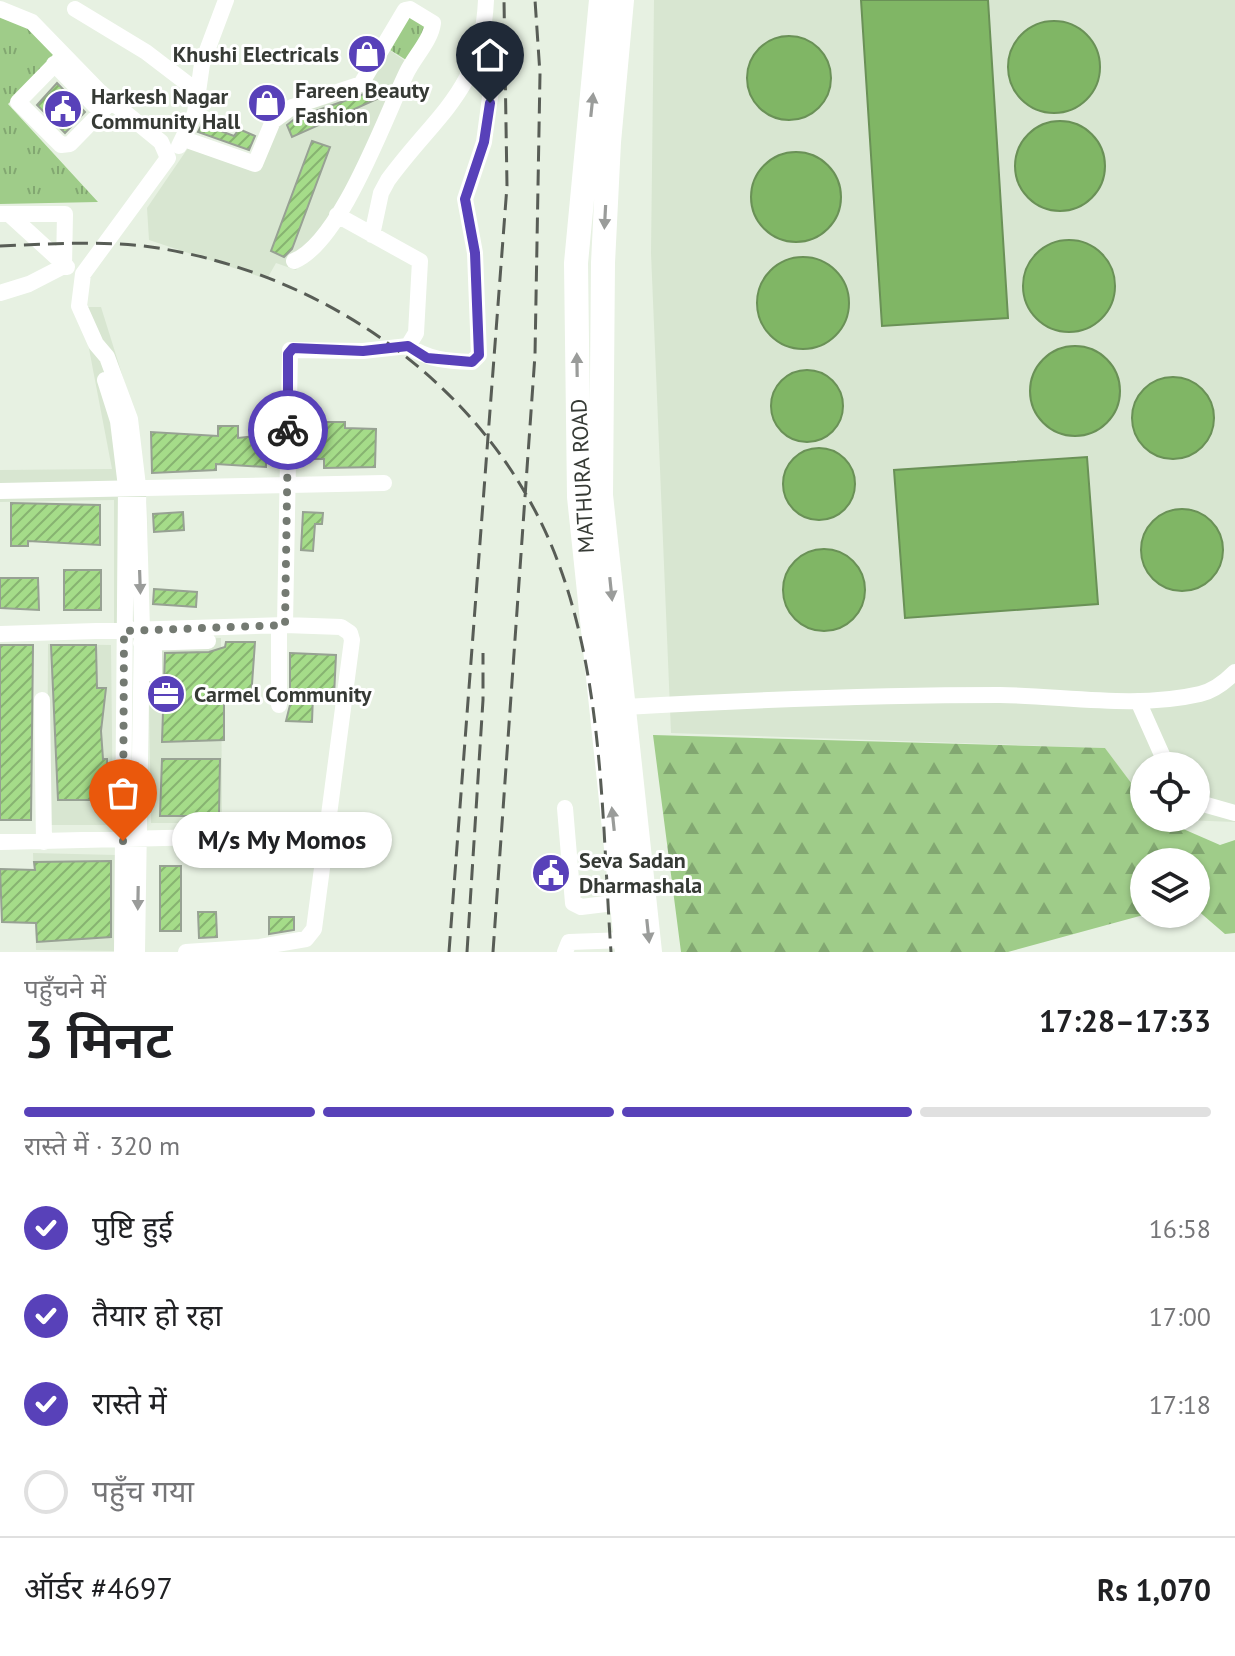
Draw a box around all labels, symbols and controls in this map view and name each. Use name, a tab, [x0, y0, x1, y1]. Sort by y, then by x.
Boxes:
pin	[456, 21, 524, 103]
shop icon: Khushi Electricals	[346, 33, 388, 75]
icon: home	[468, 33, 512, 77]
place label: Khushi Electricals	[173, 40, 339, 68]
place label: Fareen Beauty Fashion	[295, 76, 430, 129]
place label: Harkesh Nagar Community Hall	[91, 82, 241, 135]
shop icon: Fareen Beauty Fashion	[246, 82, 288, 124]
public building icon: Harkesh Nagar Community Hall	[42, 88, 84, 130]
one-way arrow	[586, 92, 599, 117]
one-way arrow	[598, 205, 611, 230]
one-way arrow	[571, 352, 584, 377]
courier	[248, 390, 328, 470]
street label: MATHURA ROAD	[564, 398, 600, 554]
icon: bike	[266, 408, 310, 452]
one-way arrow	[134, 570, 147, 595]
one-way arrow	[605, 576, 618, 601]
office icon: Carmel Community	[145, 673, 187, 715]
place label: Carmel Community	[194, 680, 372, 708]
map controls	[1130, 752, 1210, 928]
button: locate	[1130, 752, 1210, 832]
pin	[89, 759, 157, 841]
icon: bag	[101, 771, 145, 815]
one-way arrow	[606, 806, 619, 831]
callout: M/s My Momos	[171, 813, 391, 869]
text: M/s My Momos	[198, 823, 366, 856]
place label: Seva Sadan Dharmashala	[579, 846, 702, 899]
button: layers	[1130, 848, 1210, 928]
public building icon: Seva Sadan Dharmashala	[530, 852, 572, 894]
one-way arrow	[132, 886, 144, 911]
one-way arrow	[641, 918, 654, 943]
text: पहुँचने में	[24, 972, 106, 1005]
text: 17:28–17:33	[1039, 1001, 1211, 1040]
text: 3 मिनट	[24, 1005, 172, 1072]
text: रास्ते में · 320 m	[24, 1129, 180, 1162]
icon: check	[24, 1206, 68, 1250]
text: पुष्टि हुई	[92, 1207, 173, 1246]
text: 16:58	[1149, 1212, 1211, 1245]
icon: check	[24, 1294, 68, 1338]
text: तैयार हो रहा	[92, 1295, 222, 1334]
text: 17:00	[1149, 1300, 1211, 1333]
icon: check	[24, 1382, 68, 1426]
text: रास्ते में	[92, 1383, 167, 1422]
text: 17:18	[1149, 1388, 1211, 1421]
text: पहुँच गया	[92, 1471, 194, 1510]
text: ऑर्डर #4697	[24, 1568, 173, 1607]
text: Rs 1,070	[1097, 1570, 1211, 1609]

